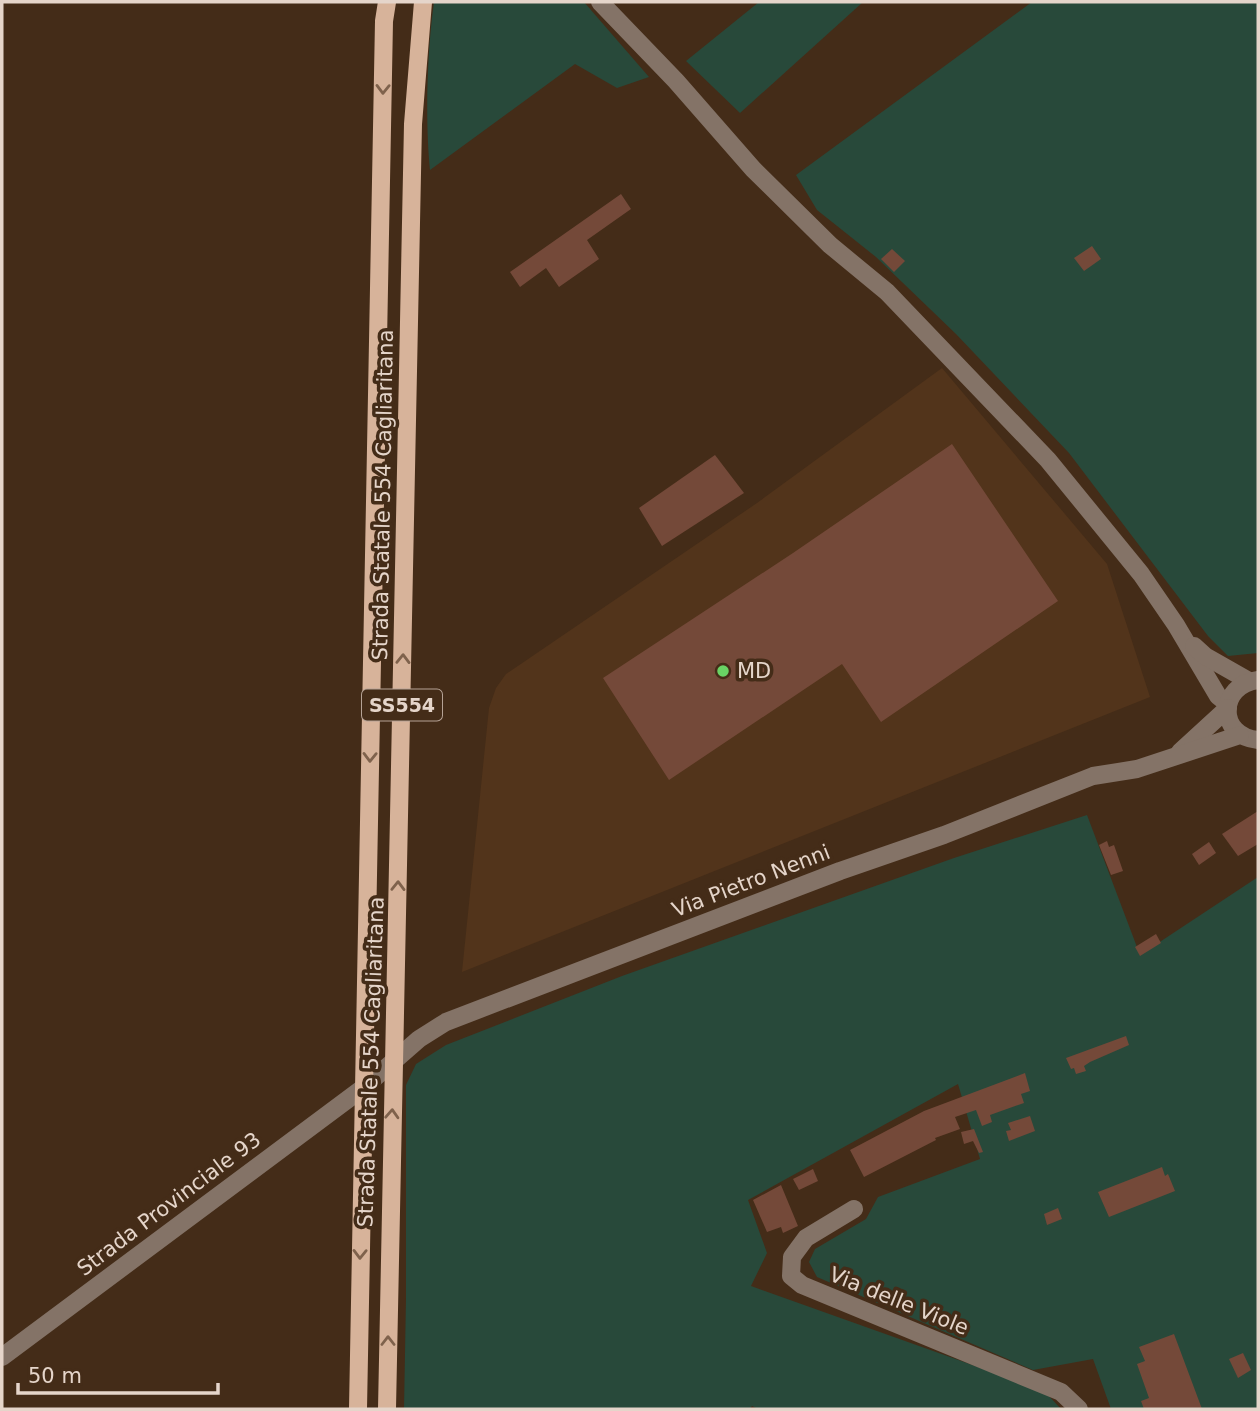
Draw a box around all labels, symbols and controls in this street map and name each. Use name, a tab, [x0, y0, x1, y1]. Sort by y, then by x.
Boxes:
one-way arrow	[375, 84, 391, 95]
street label: Strada Statale 554 Cagliaritana	[368, 329, 398, 661]
one-way arrow	[395, 653, 410, 664]
place label: MD	[737, 659, 771, 683]
marker: MD	[715, 663, 731, 679]
road number: SS554	[362, 690, 442, 720]
one-way arrow	[362, 752, 377, 763]
street label: Via Pietro Nenni	[669, 840, 833, 922]
one-way arrow	[391, 880, 406, 891]
street label: Strada Statale 554 Cagliaritana	[353, 896, 389, 1228]
one-way arrow	[385, 1108, 400, 1119]
street label: Strada Provinciale 93	[73, 1127, 265, 1281]
one-way arrow	[352, 1249, 368, 1260]
street label: Via delle Viole	[826, 1262, 972, 1340]
one-way arrow	[380, 1335, 396, 1346]
scale bar	[18, 1352, 217, 1396]
text: 50 m	[28, 1364, 82, 1388]

